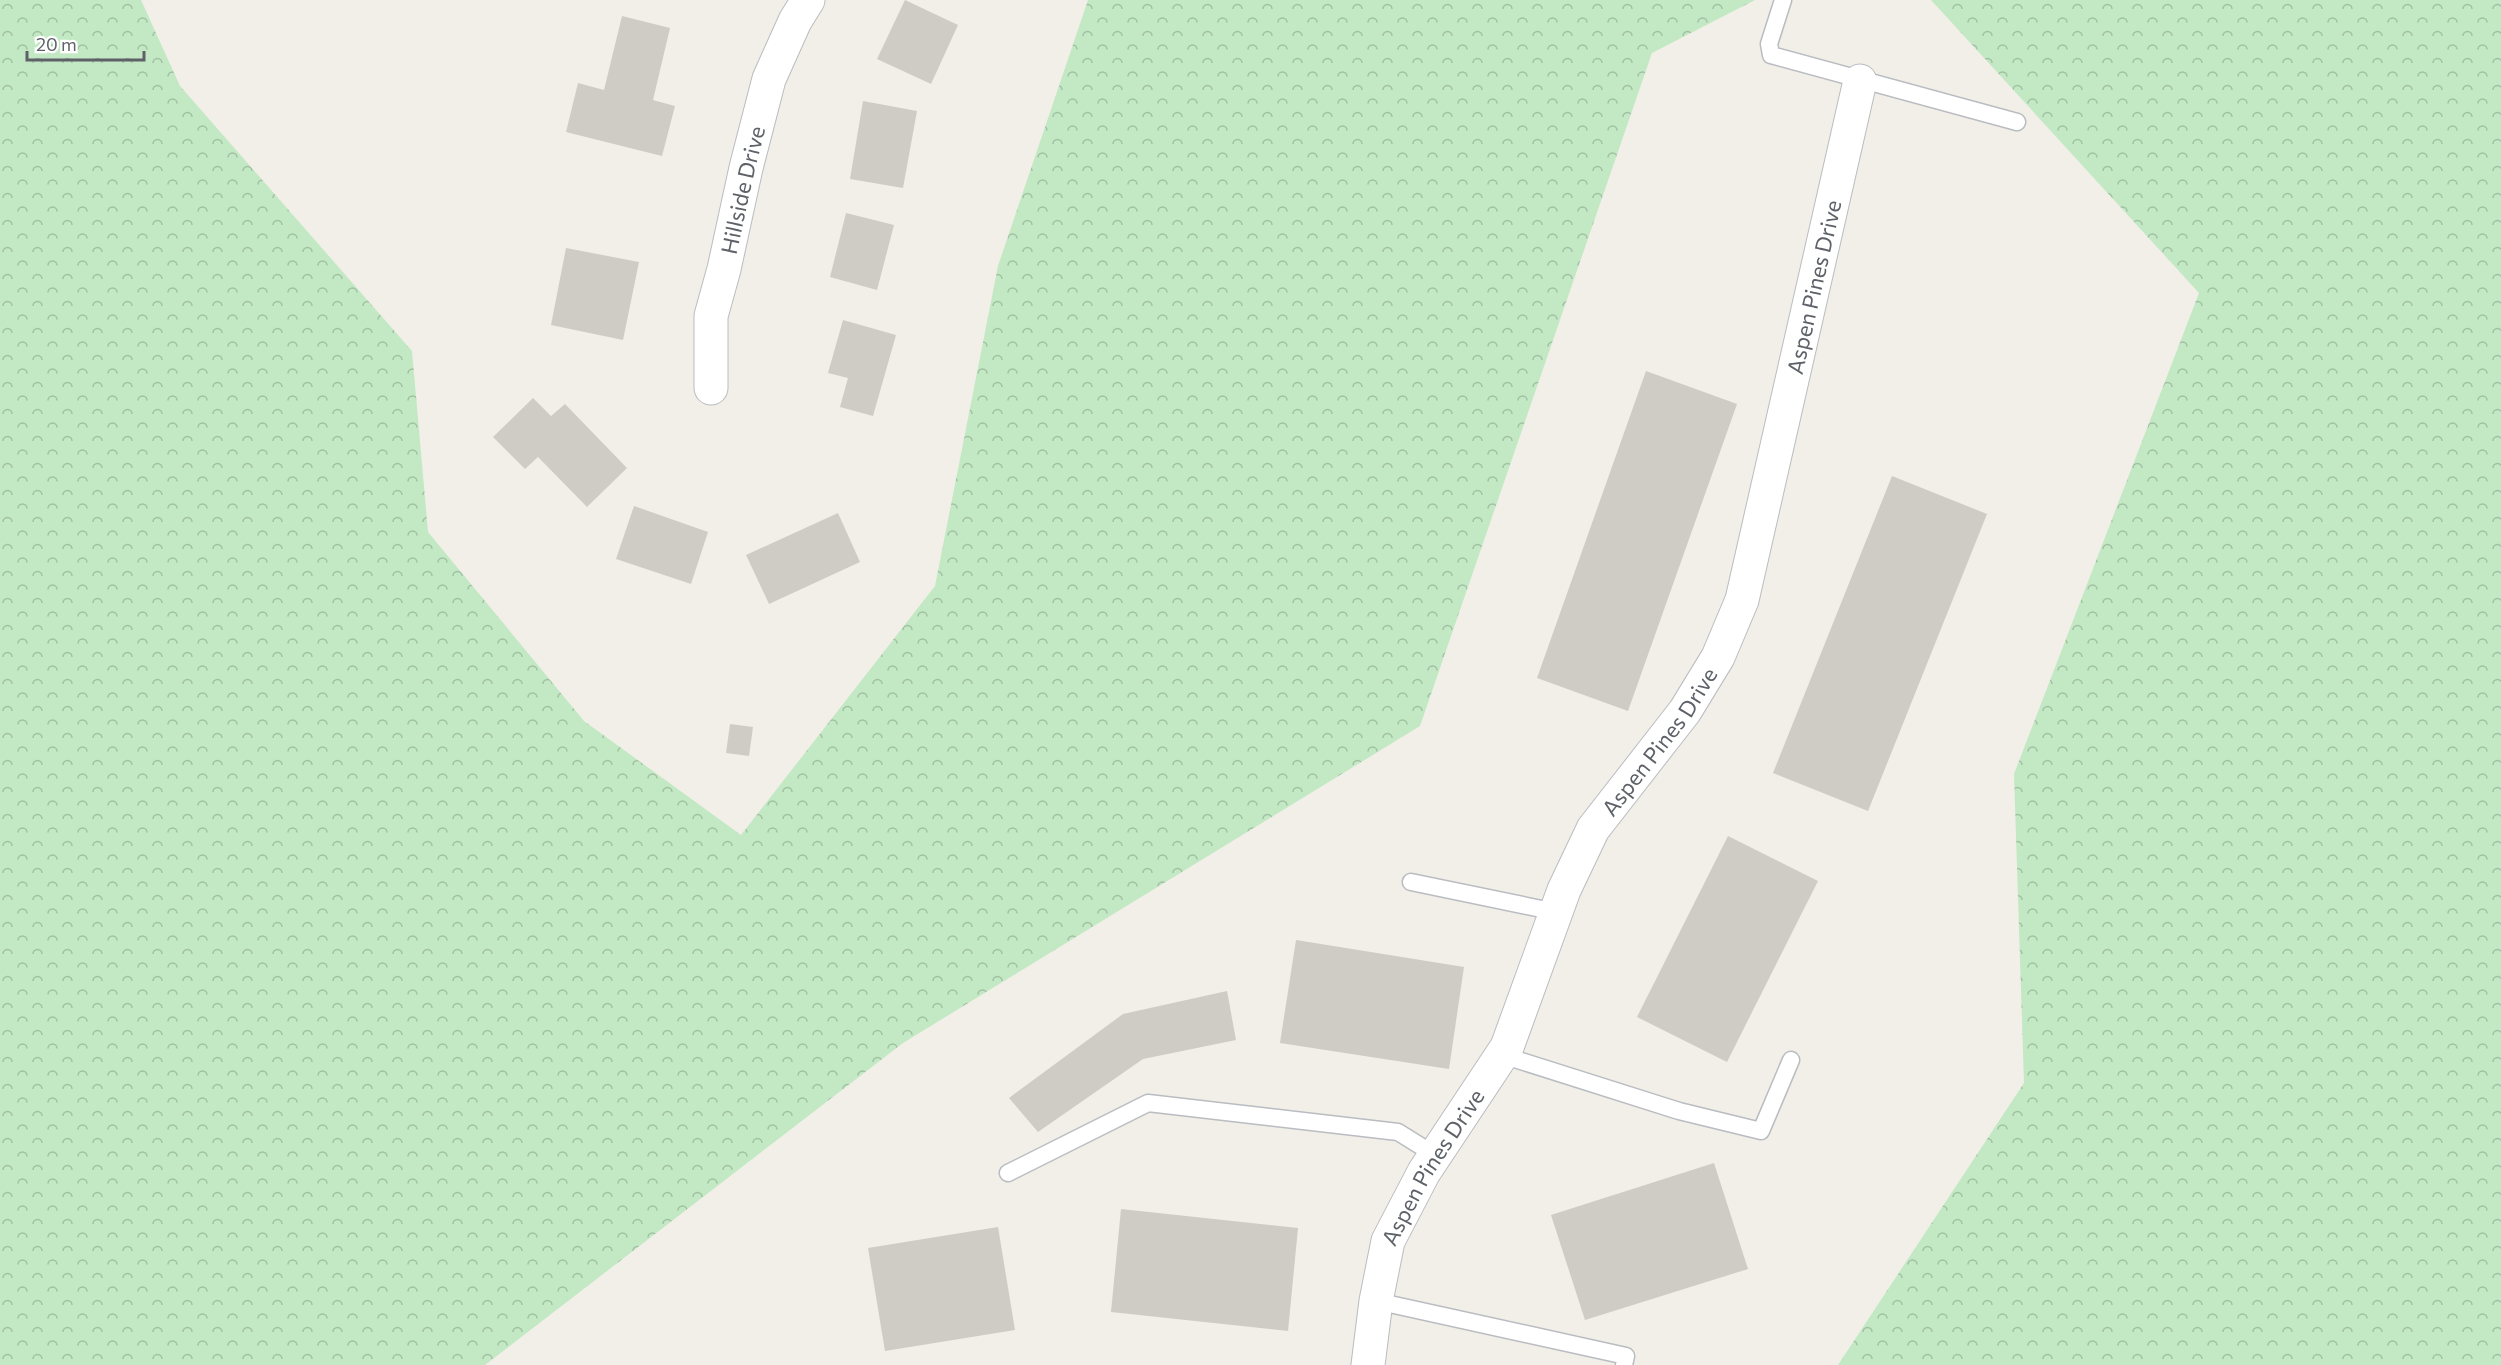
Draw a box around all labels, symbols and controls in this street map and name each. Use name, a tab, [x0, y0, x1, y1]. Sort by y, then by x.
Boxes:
scale bar	[27, 24, 144, 62]
text: 20 m	[36, 33, 77, 55]
street label: Hillside Drive	[714, 123, 770, 256]
street label: Aspen Pines Drive	[1780, 197, 1846, 377]
street label: Aspen Pines Drive	[1595, 662, 1722, 821]
street label: Aspen Pines Drive	[1375, 1083, 1489, 1250]

